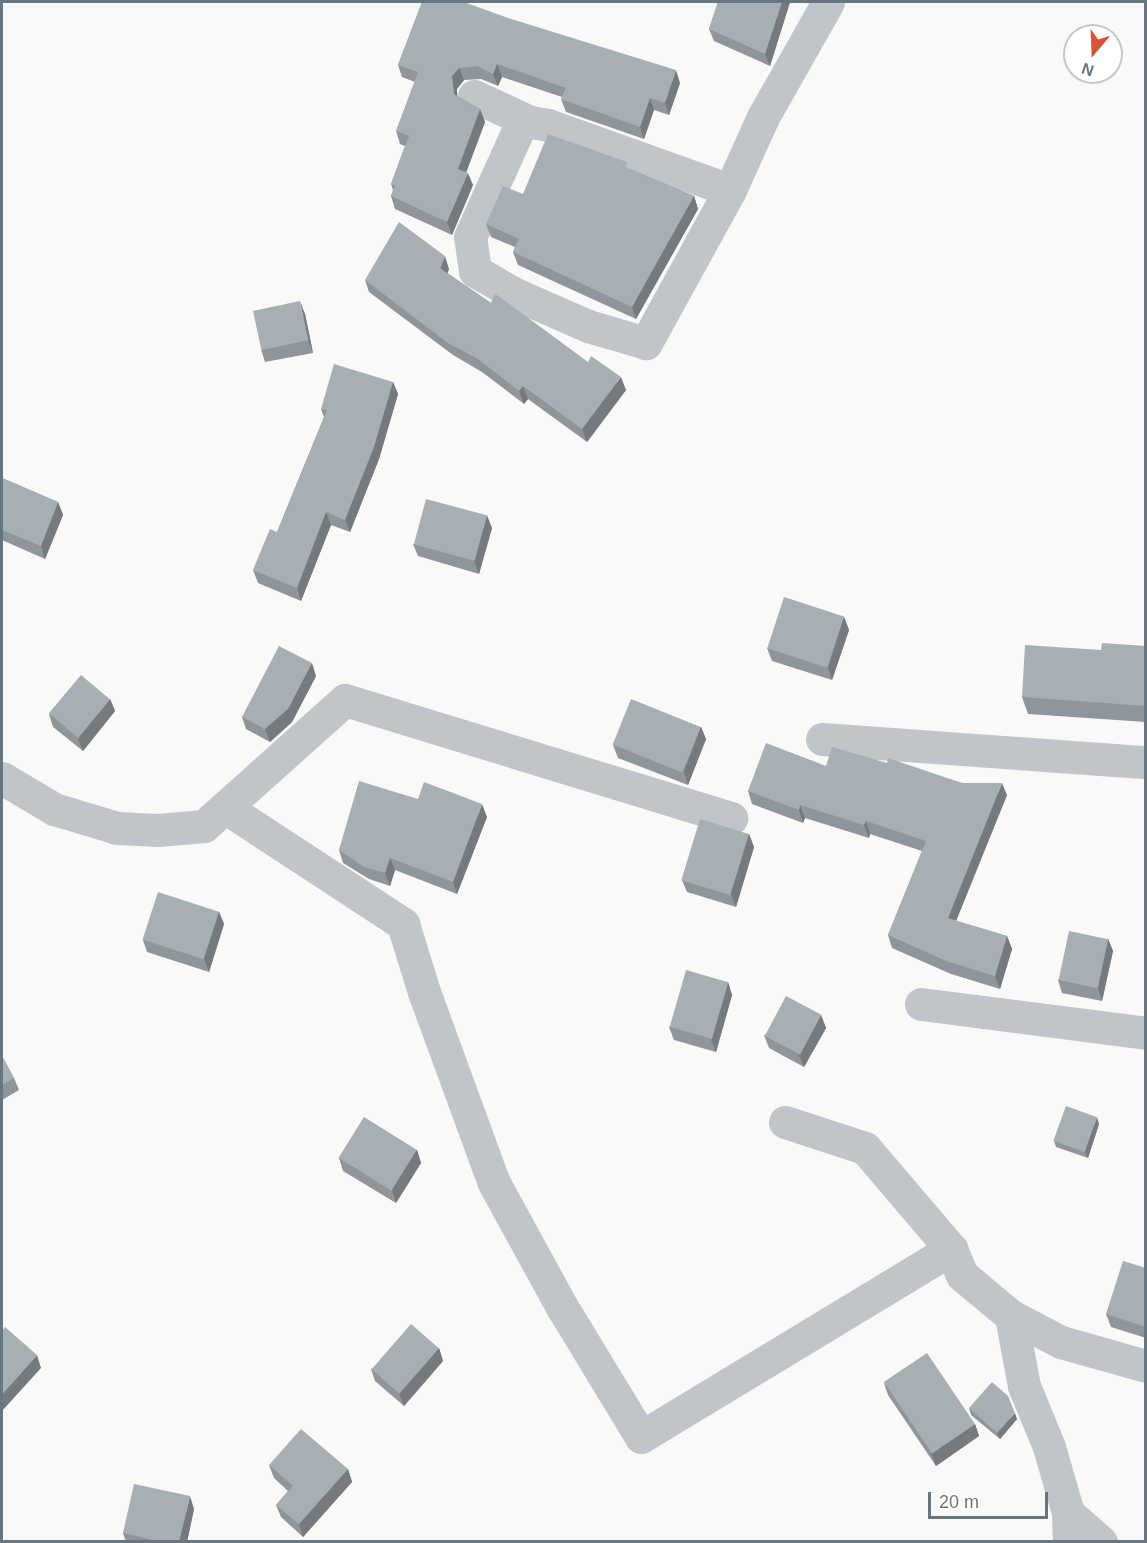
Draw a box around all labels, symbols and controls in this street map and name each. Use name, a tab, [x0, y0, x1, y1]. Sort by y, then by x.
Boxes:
north arrow	[1063, 24, 1123, 84]
text: N	[1079, 60, 1096, 80]
scale bar	[931, 1480, 1051, 1518]
text: 20 m	[939, 1492, 979, 1512]

